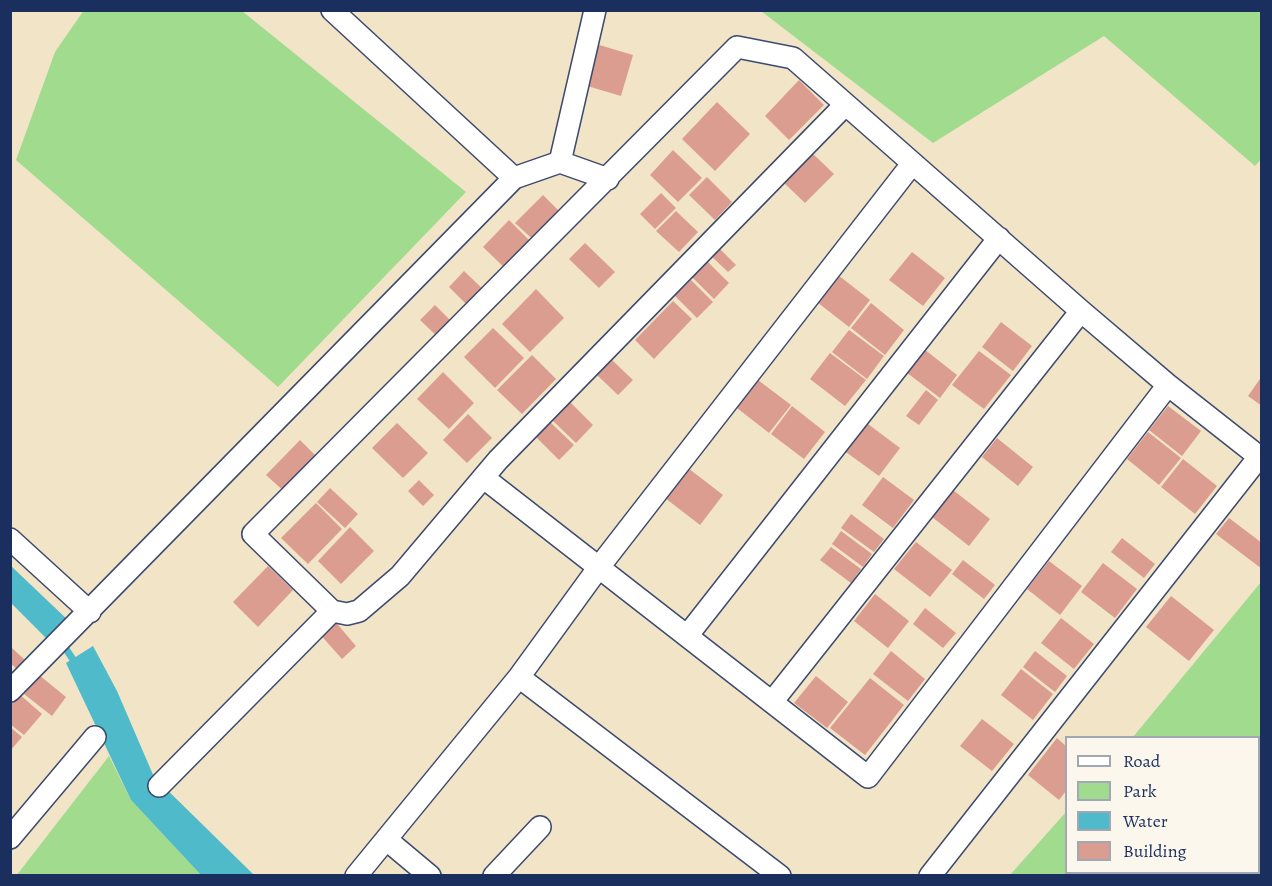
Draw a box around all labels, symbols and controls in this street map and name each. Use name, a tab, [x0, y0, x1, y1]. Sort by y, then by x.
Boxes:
legend	[1065, 736, 1260, 874]
text: Road	[1123, 749, 1160, 773]
text: Park	[1123, 779, 1157, 803]
text: Water	[1123, 809, 1168, 833]
text: Building	[1123, 839, 1187, 863]

